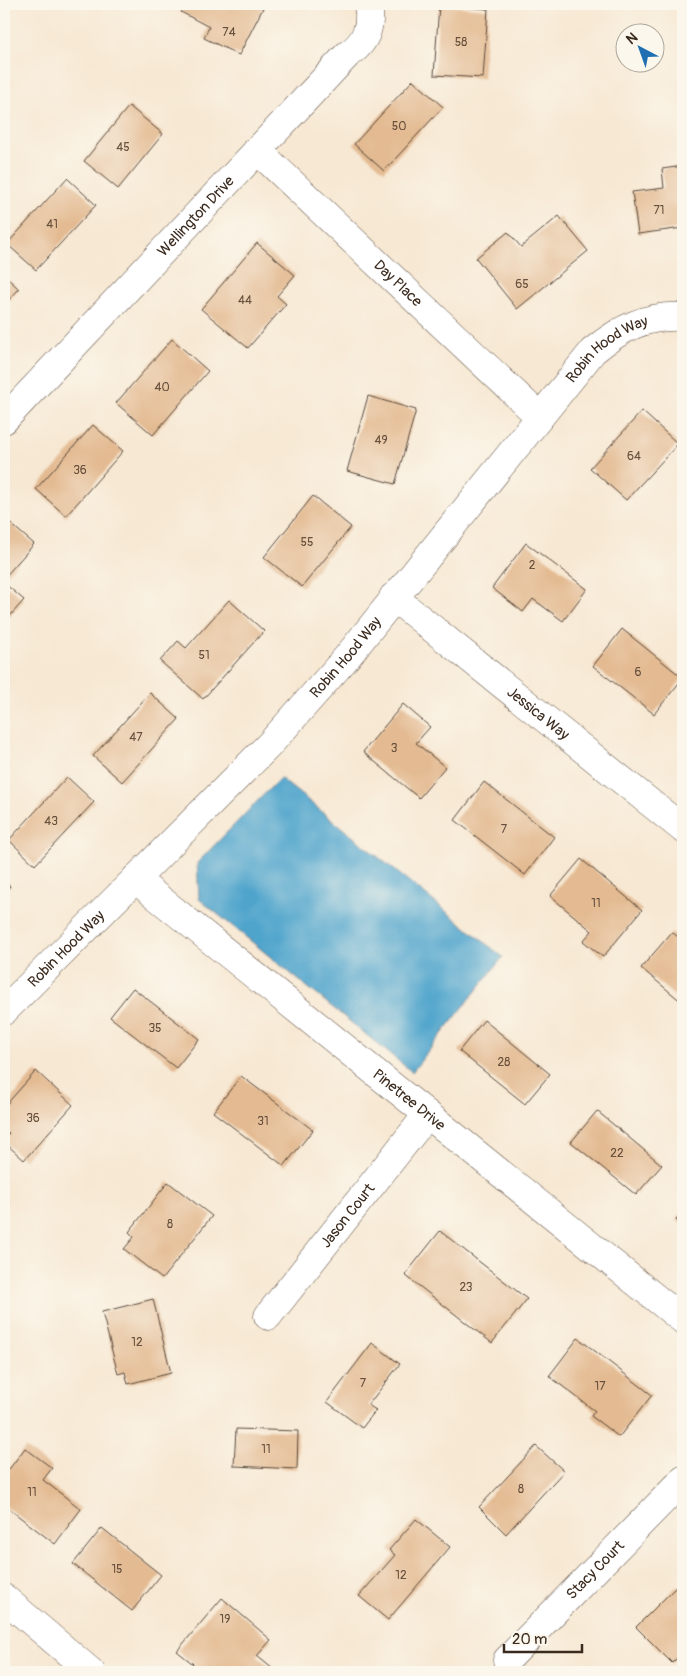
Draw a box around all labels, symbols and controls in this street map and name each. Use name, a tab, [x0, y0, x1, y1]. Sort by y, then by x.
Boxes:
north arrow	[614, 22, 664, 72]
house number: 74	[222, 25, 236, 40]
text: N	[623, 29, 641, 48]
house number: 58	[455, 35, 467, 50]
house number: 50	[392, 119, 406, 134]
house number: 45	[116, 140, 130, 155]
street label: Wellington Drive	[153, 171, 239, 260]
house number: 71	[653, 203, 665, 218]
house number: 41	[46, 217, 58, 232]
street label: Day Place	[370, 256, 427, 311]
house number: 65	[515, 277, 529, 292]
house number: 44	[238, 293, 252, 308]
street label: Robin Hood Way	[562, 311, 651, 387]
house number: 40	[154, 380, 170, 395]
house number: 49	[374, 433, 388, 448]
house number: 64	[627, 449, 641, 464]
house number: 36	[73, 463, 87, 478]
house number: 55	[300, 535, 314, 550]
house number: 2	[529, 558, 536, 573]
street label: Robin Hood Way	[306, 612, 386, 702]
house number: 51	[198, 648, 210, 663]
house number: 6	[635, 665, 642, 680]
street label: Jessica Way	[503, 682, 574, 744]
house number: 47	[129, 730, 143, 745]
house number: 3	[391, 741, 398, 756]
house number: 43	[44, 814, 58, 829]
house number: 7	[501, 822, 508, 837]
house number: 11	[591, 896, 601, 911]
street label: Robin Hood Way	[24, 906, 109, 991]
house number: 35	[148, 1021, 162, 1036]
house number: 28	[498, 1055, 510, 1070]
street label: Pinetree Drive	[369, 1065, 450, 1135]
house number: 36	[26, 1111, 40, 1126]
house number: 31	[257, 1114, 269, 1129]
house number: 22	[610, 1146, 624, 1161]
street label: Jason Court	[316, 1179, 379, 1252]
house number: 8	[167, 1217, 173, 1232]
house number: 23	[459, 1280, 473, 1295]
house number: 12	[131, 1335, 143, 1350]
house number: 7	[360, 1376, 367, 1391]
house number: 17	[594, 1379, 606, 1394]
house number: 11	[261, 1442, 271, 1457]
house number: 8	[518, 1482, 524, 1497]
house number: 11	[27, 1485, 37, 1500]
street label: Stacy Court	[562, 1536, 629, 1603]
house number: 15	[111, 1562, 123, 1577]
house number: 12	[395, 1568, 407, 1583]
house number: 19	[220, 1612, 230, 1627]
scale bar	[504, 1621, 582, 1653]
text: 20 m	[512, 1630, 547, 1649]

